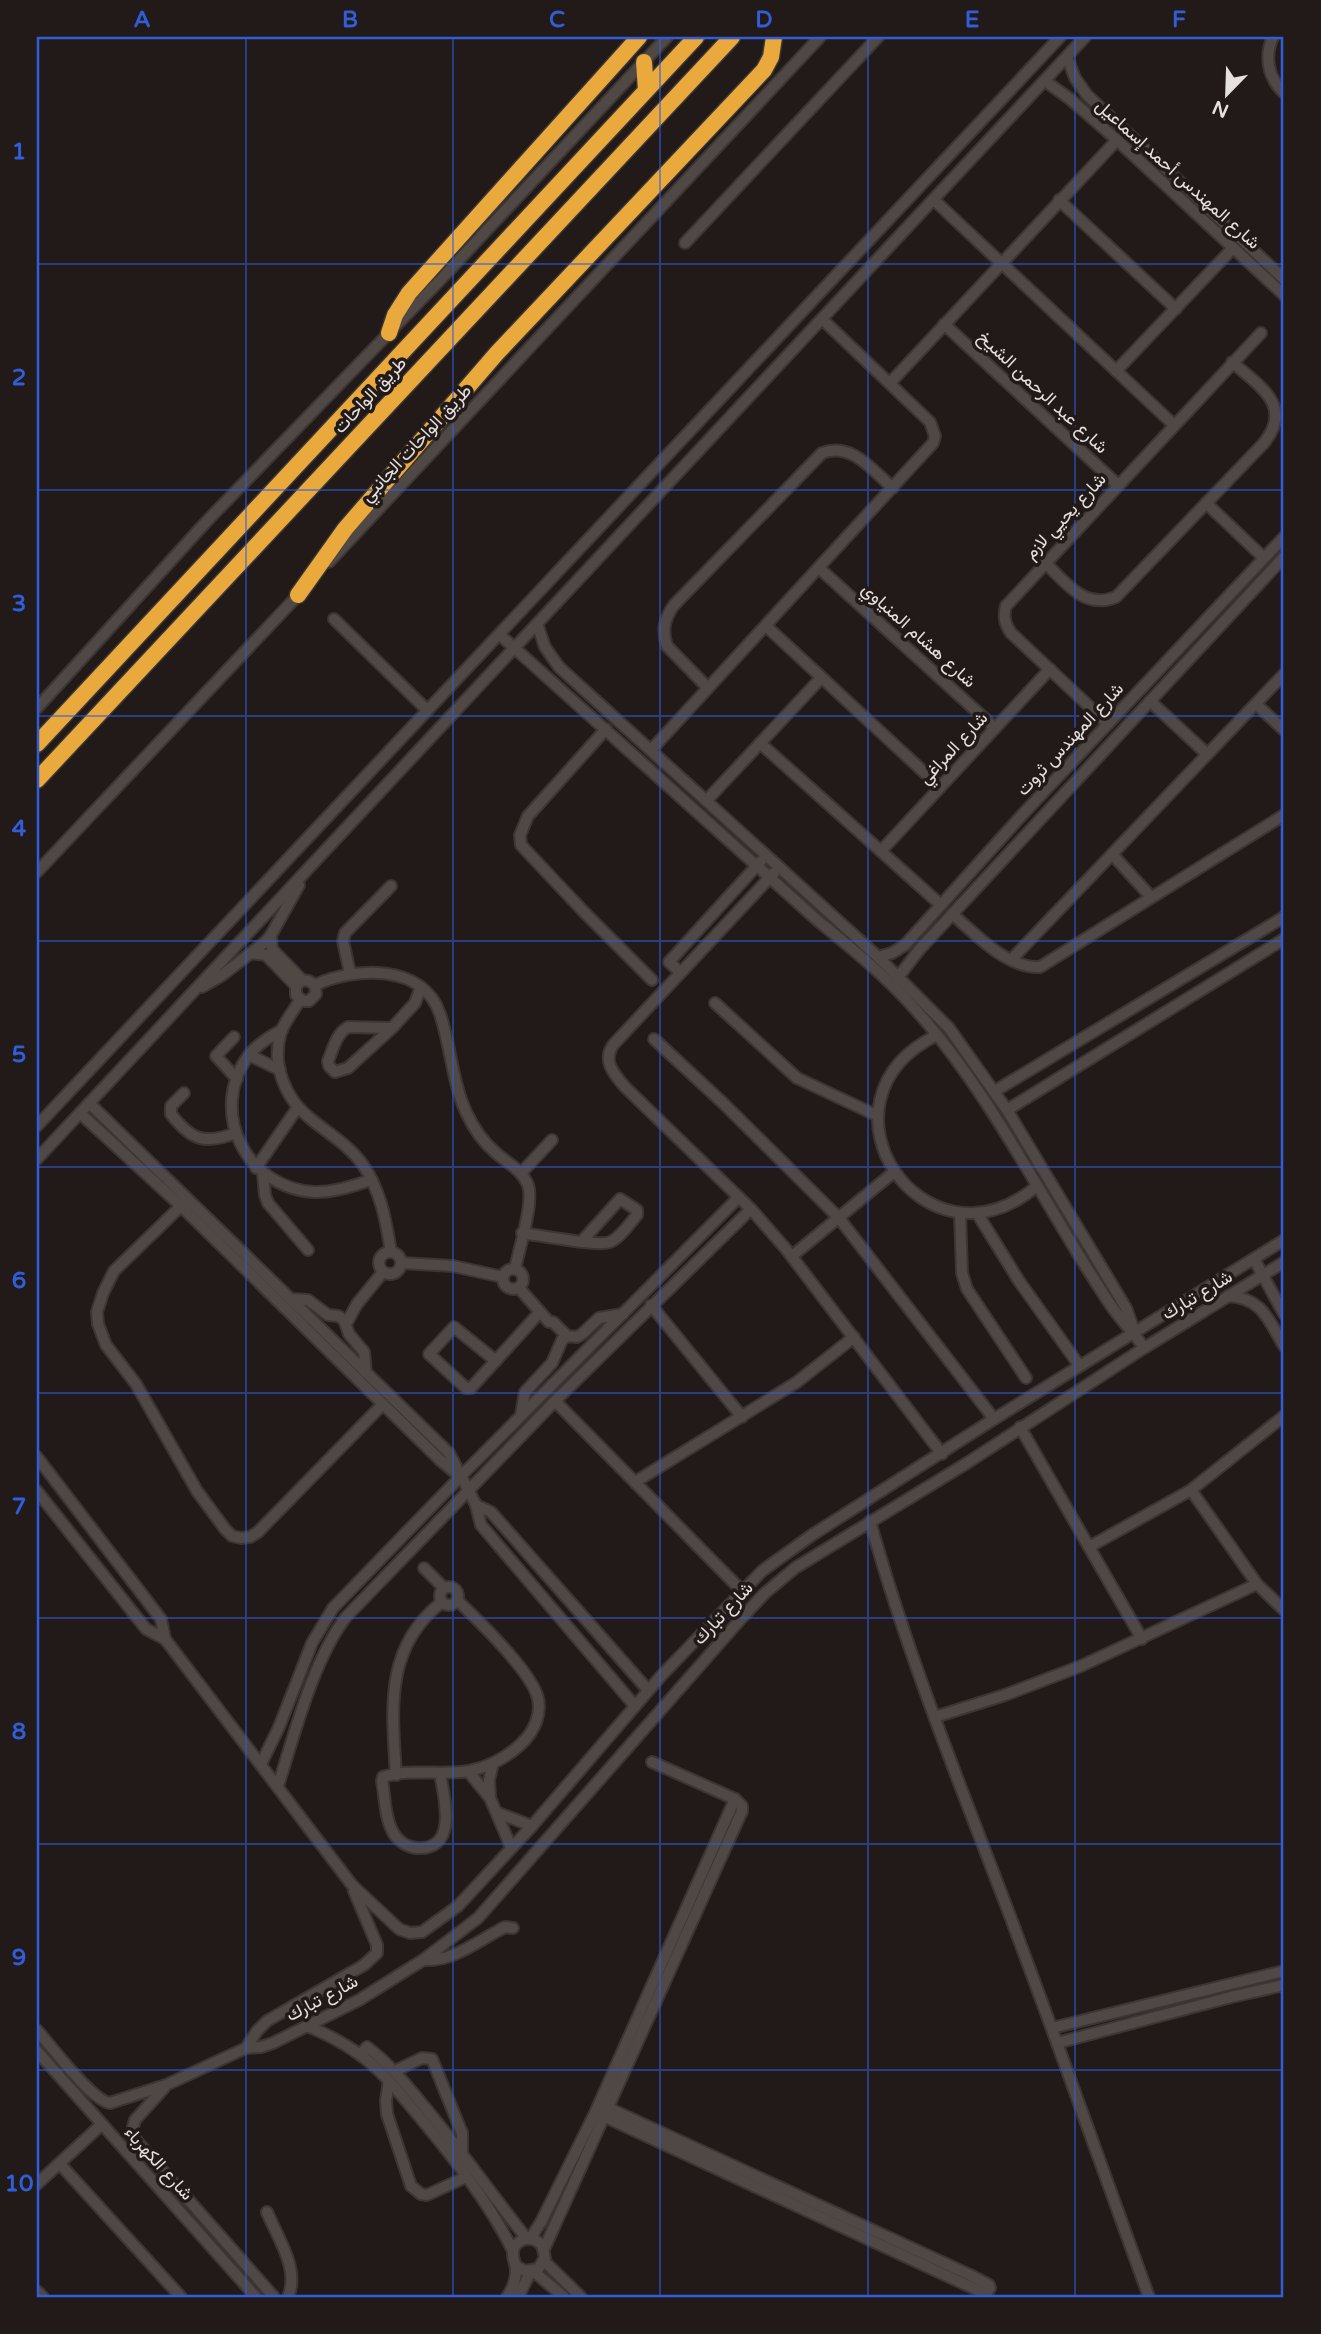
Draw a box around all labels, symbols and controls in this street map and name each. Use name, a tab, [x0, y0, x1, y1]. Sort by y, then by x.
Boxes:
text: A	[133, 6, 151, 34]
text: B	[342, 6, 358, 34]
text: C	[549, 6, 565, 34]
text: D	[755, 6, 773, 34]
text: E	[965, 6, 979, 34]
text: F	[1172, 6, 1186, 34]
north arrow	[1192, 60, 1262, 130]
street label: شارع المهندس أحمد إسماعيل	[1090, 94, 1265, 254]
text: N	[1209, 96, 1232, 122]
text: 1	[12, 138, 26, 166]
street label: شارع عبد الرحمن الشيخ	[973, 326, 1113, 459]
street label: طريق الواحات	[329, 352, 411, 438]
text: 2	[12, 364, 26, 392]
street label: طريق الواحات الجانبي	[356, 380, 479, 509]
street label: شارع يحيي لازم	[1020, 468, 1113, 566]
street label: شارع هشام المنياوي	[855, 578, 981, 695]
text: 3	[12, 590, 26, 618]
street label: شارع المهندس ثروت	[1012, 678, 1129, 801]
street label: شارع المراغي	[914, 707, 995, 792]
text: 4	[12, 815, 27, 843]
text: 5	[12, 1041, 26, 1069]
street label: شارع تبارك	[1158, 1265, 1237, 1325]
text: 6	[12, 1267, 26, 1295]
text: 7	[12, 1493, 26, 1521]
street label: شارع تبارك	[688, 1577, 758, 1650]
text: 8	[12, 1718, 26, 1746]
text: 9	[12, 1944, 26, 1972]
street label: شارع تبارك	[282, 1970, 362, 2027]
street label: شارع الكهرباء	[119, 2121, 198, 2205]
text: 10	[5, 2170, 33, 2198]

